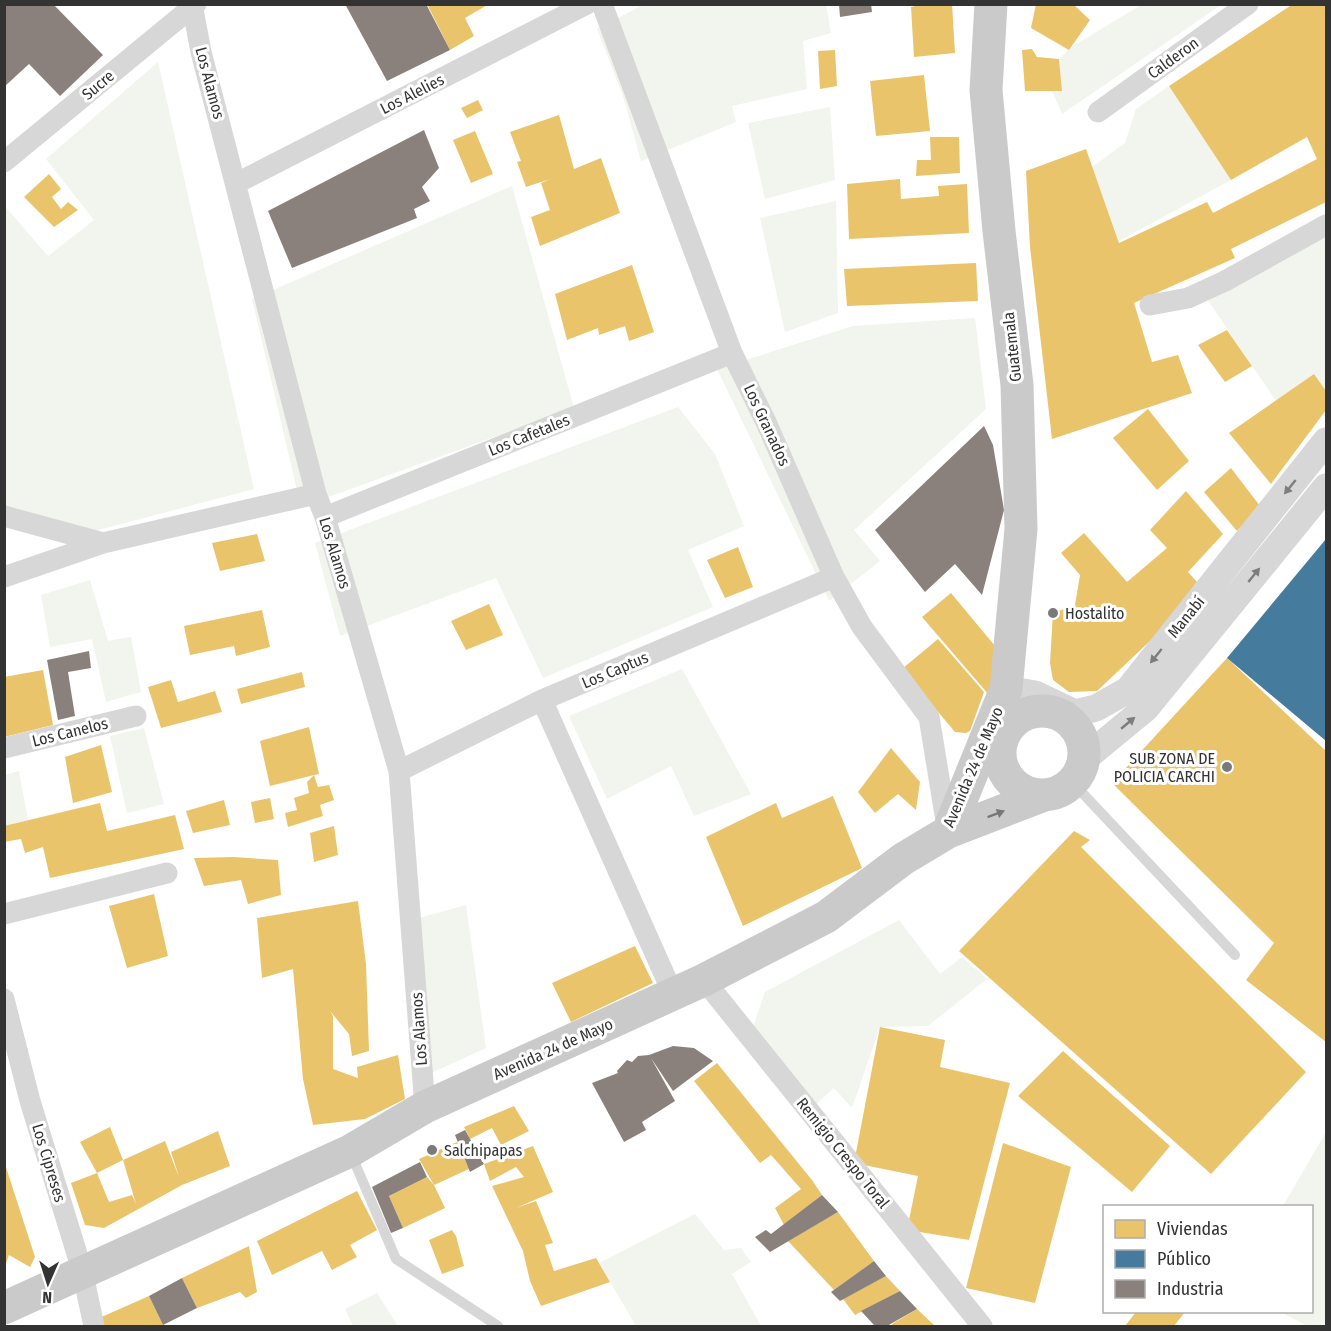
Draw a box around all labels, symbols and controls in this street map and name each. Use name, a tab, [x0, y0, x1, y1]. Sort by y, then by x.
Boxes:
street label: Calderon	[1144, 33, 1202, 83]
street label: Los Alamos	[191, 45, 229, 121]
street label: Sucre	[78, 66, 118, 104]
street label: Los Alelies	[377, 70, 447, 118]
street label: Guatemala	[999, 311, 1025, 383]
street label: Los Granados	[740, 381, 794, 469]
street label: Los Cafetales	[486, 410, 573, 460]
one-way arrow	[1284, 479, 1297, 495]
street label: Los Alamos	[315, 515, 355, 591]
one-way arrow	[1248, 567, 1261, 583]
street label: Manabí	[1163, 592, 1209, 642]
place label: Hostalito	[1065, 604, 1124, 623]
marker: Hostalito	[1046, 606, 1060, 620]
street label: Los Captus	[579, 647, 651, 693]
one-way arrow	[1149, 648, 1162, 664]
street label: Avenida 24 de Mayo	[939, 704, 1007, 830]
street label: Los Canelos	[30, 713, 110, 751]
one-way arrow	[1120, 717, 1135, 730]
place label: SUB ZONA DE POLICIA CARCHI	[1114, 749, 1215, 786]
marker: SUB ZONA DE POLICIA CARCHI	[1220, 760, 1234, 774]
one-way arrow	[987, 808, 1005, 818]
street label: Los Alamos	[407, 991, 431, 1066]
street label: Avenida 24 de Mayo	[490, 1014, 616, 1084]
street label: Remigio Crespo Toral	[793, 1094, 893, 1212]
street label: Los Cipreses	[28, 1121, 70, 1205]
place label: Salchipapas	[444, 1141, 522, 1160]
marker: Salchipapas	[425, 1143, 439, 1157]
legend	[1103, 1205, 1313, 1313]
text: Viviendas	[1157, 1218, 1228, 1240]
text: Público	[1157, 1248, 1211, 1270]
north arrow	[18, 1253, 78, 1313]
text: Industria	[1157, 1278, 1224, 1300]
text: N	[42, 1288, 53, 1307]

